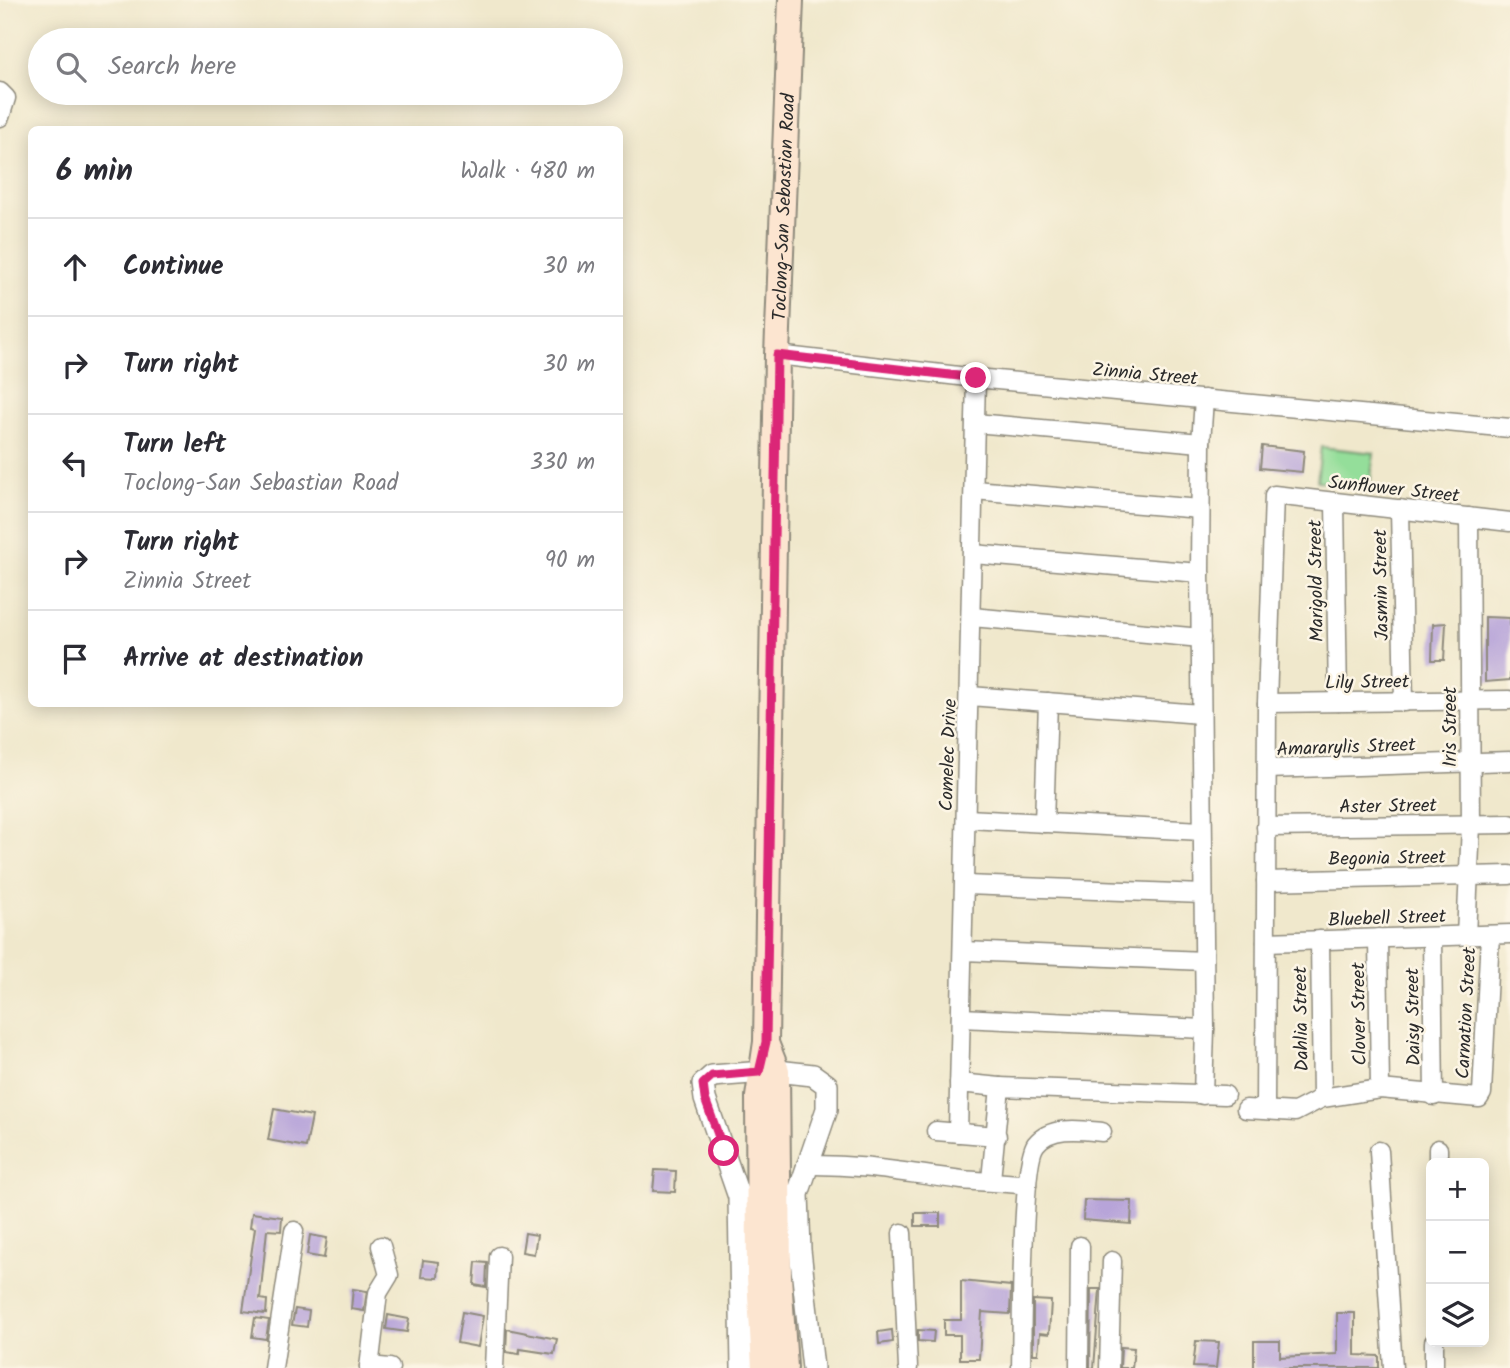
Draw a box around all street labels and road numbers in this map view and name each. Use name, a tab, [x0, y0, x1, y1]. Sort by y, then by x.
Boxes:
street label: Toclong-San Sebastian Road	[765, 92, 804, 321]
street label: Zinnia Street	[1091, 355, 1199, 395]
street label: Sunflower Street	[1327, 468, 1461, 512]
street label: Marigold Street	[1301, 519, 1333, 642]
street label: Jasmin Street	[1366, 528, 1398, 641]
street label: Lily Street	[1325, 667, 1410, 699]
street label: Iris Street	[1436, 686, 1466, 767]
street label: Comelec Drive	[932, 698, 966, 812]
street label: Amararylis Street	[1276, 731, 1417, 765]
street label: Aster Street	[1339, 791, 1438, 823]
street label: Begonia Street	[1328, 843, 1447, 875]
street label: Bluebell Street	[1328, 902, 1447, 936]
street label: Carnation Street	[1449, 946, 1485, 1080]
street label: Clover Street	[1344, 961, 1376, 1066]
street label: Dahlia Street	[1286, 965, 1318, 1072]
street label: Daisy Street	[1398, 967, 1430, 1066]

